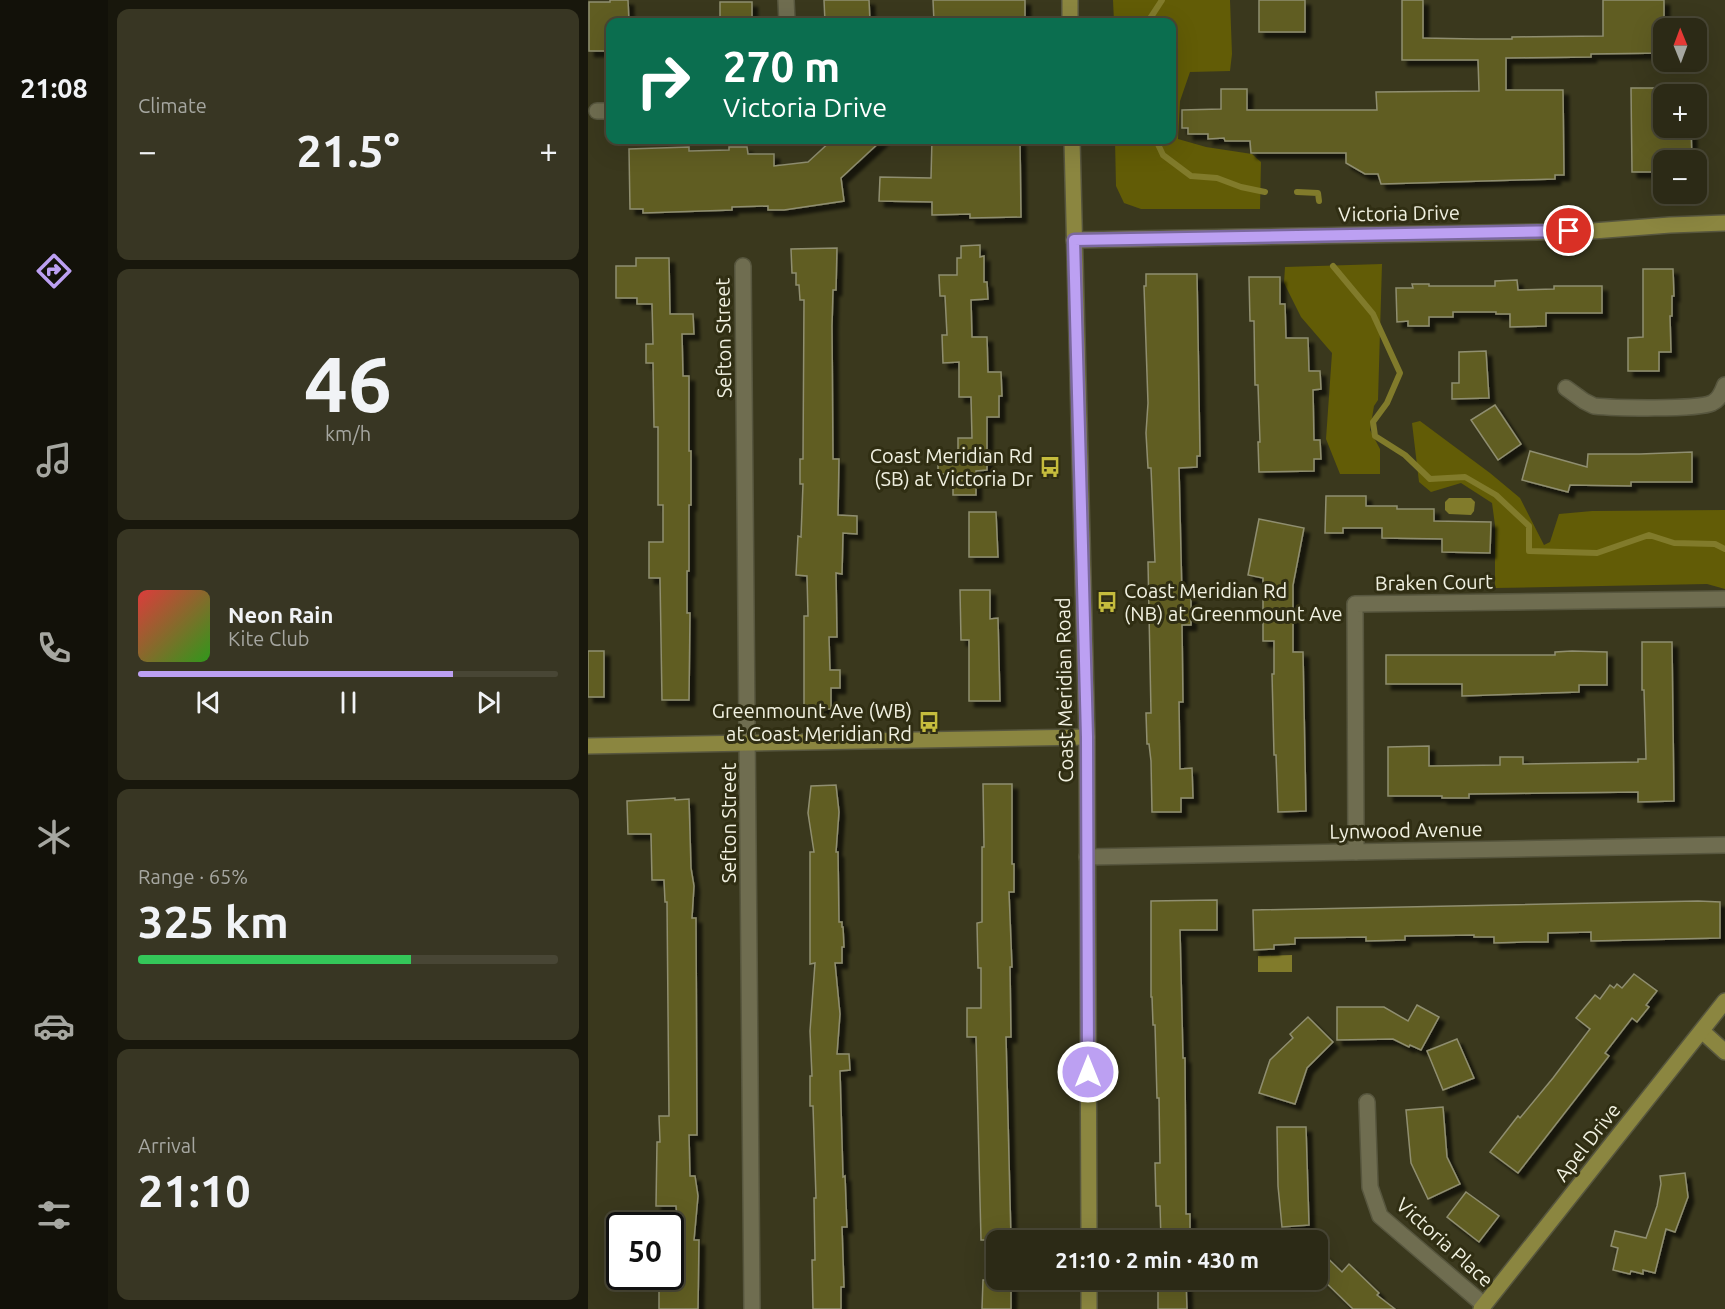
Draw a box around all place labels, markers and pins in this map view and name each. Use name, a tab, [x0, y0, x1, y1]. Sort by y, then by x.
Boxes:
pin	[1543, 205, 1594, 256]
place label: Coast Meridian Rd (SB) at Victoria Dr	[870, 444, 1033, 490]
bus stop icon: Coast Meridian Rd (SB) at Victoria Dr	[1038, 455, 1062, 479]
place label: Coast Meridian Rd (NB) at Greenmount Ave	[1124, 579, 1343, 625]
bus stop icon: Coast Meridian Rd (NB) at Greenmount Ave	[1095, 590, 1119, 614]
place label: Greenmount Ave (WB) at Coast Meridian Rd	[712, 699, 912, 745]
bus stop icon: Greenmount Ave (WB) at Coast Meridian Rd	[917, 710, 941, 734]

